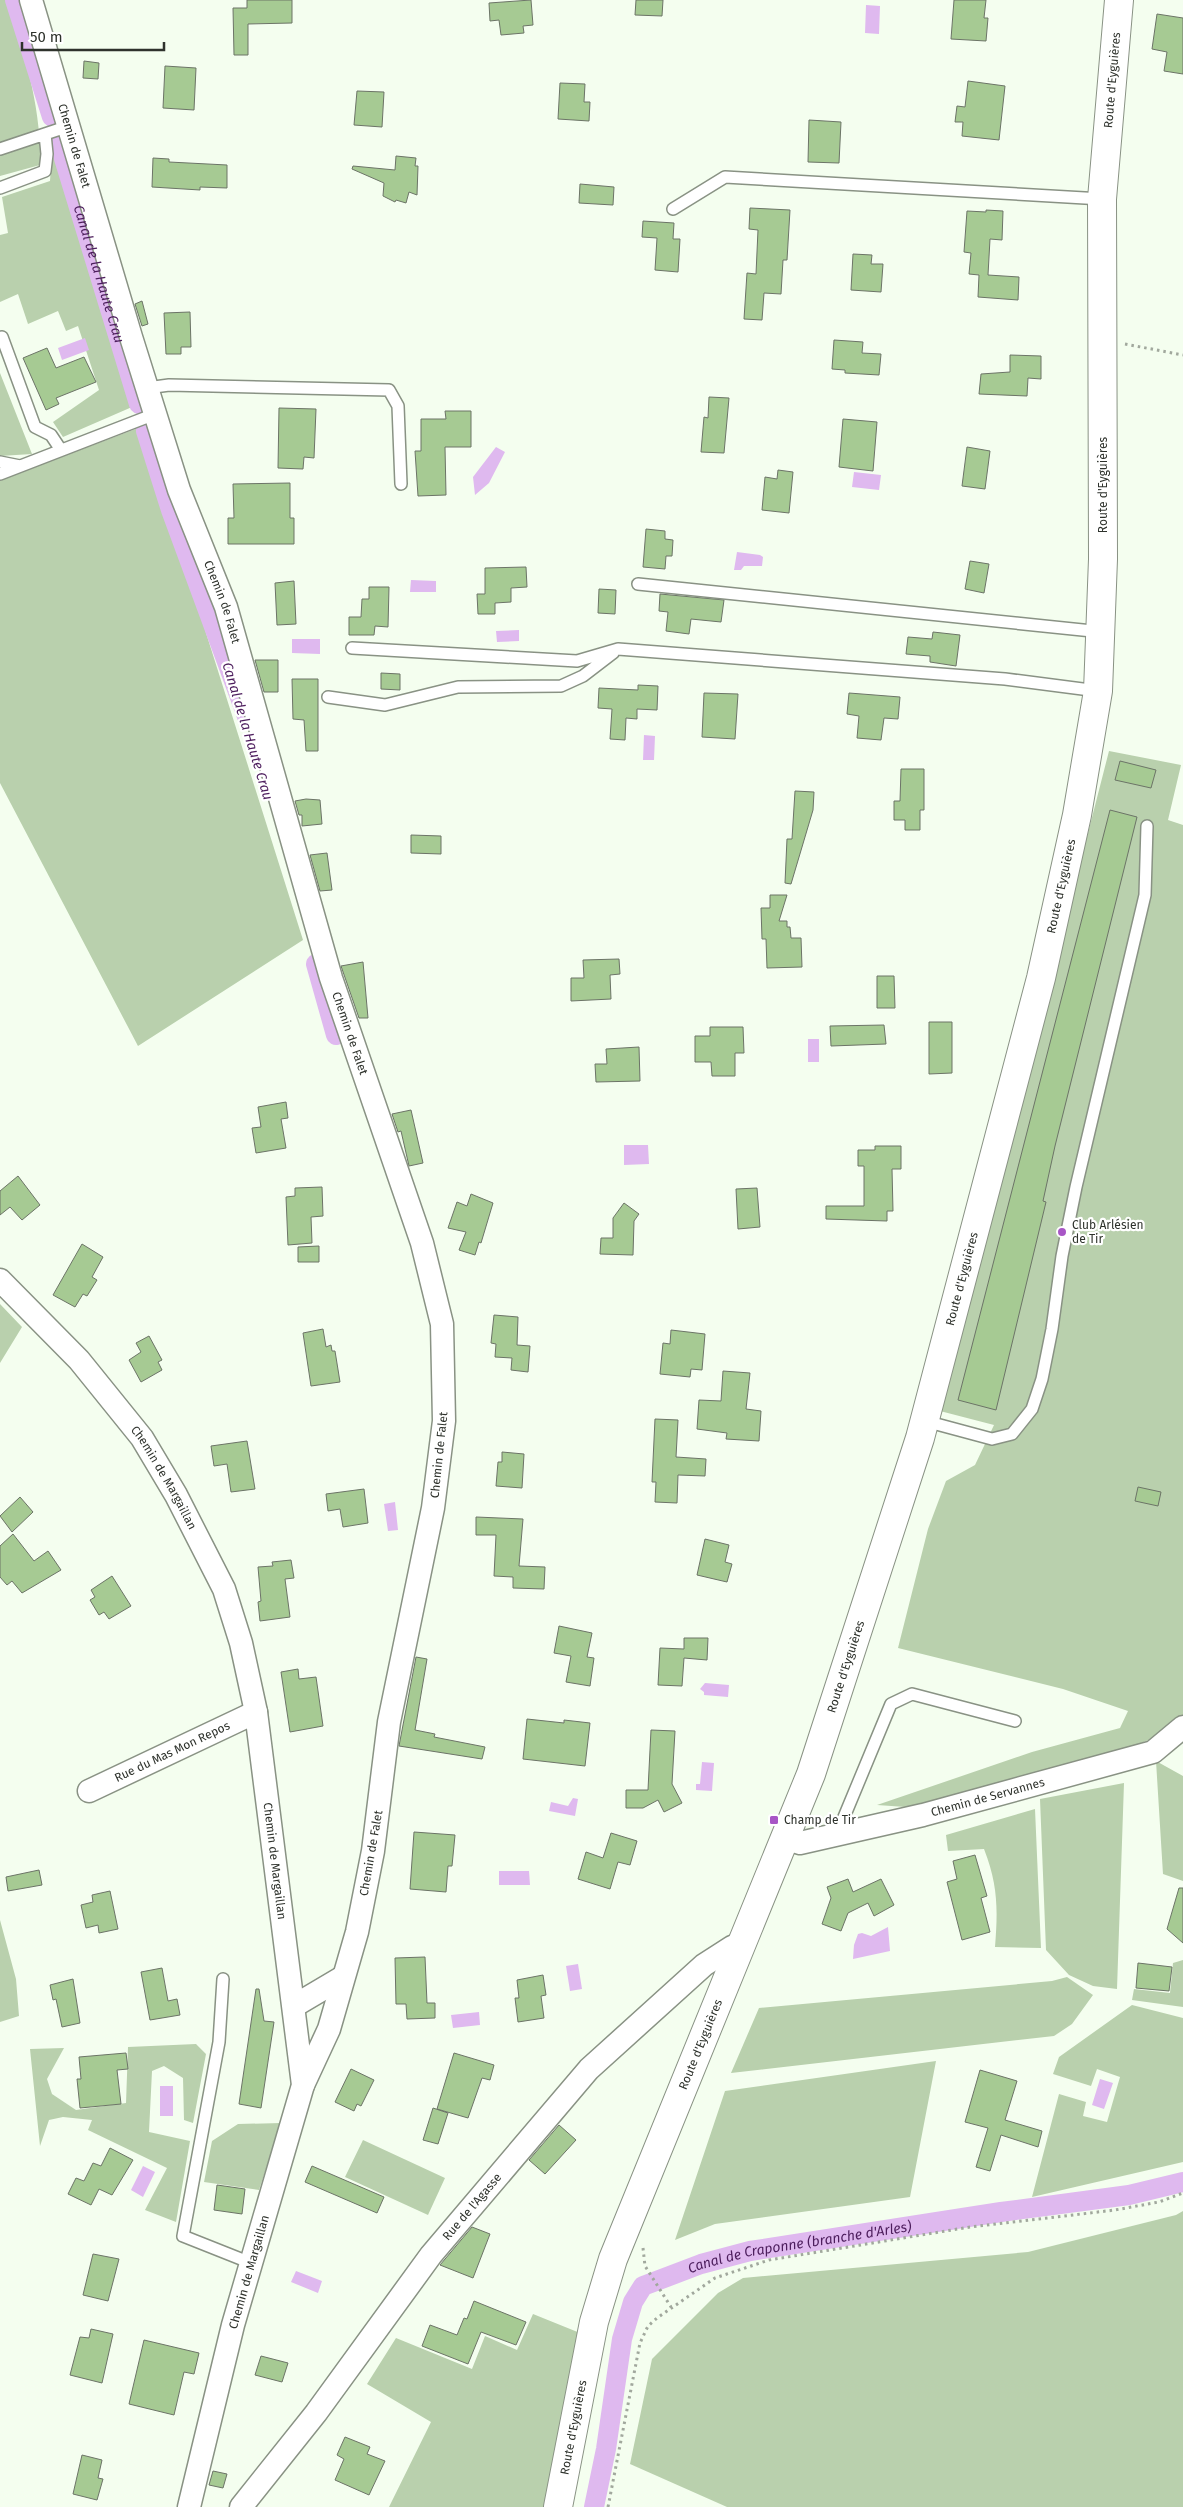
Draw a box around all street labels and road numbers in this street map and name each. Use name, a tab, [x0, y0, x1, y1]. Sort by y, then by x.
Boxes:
street label: Route d'Eyguières	[1101, 31, 1123, 129]
street label: Chemin de Falet	[55, 102, 94, 190]
street label: Route d'Eyguières	[1096, 436, 1110, 533]
street label: Chemin de Falet	[201, 558, 243, 646]
street label: Route d'Eyguières	[1044, 837, 1079, 935]
street label: Chemin de Falet	[329, 990, 371, 1077]
street label: Route d'Eyguières	[943, 1230, 981, 1327]
street label: Chemin de Falet	[427, 1410, 451, 1499]
street label: Chemin de Margaillan	[128, 1423, 199, 1532]
street label: Route d'Eyguières	[824, 1618, 867, 1715]
street label: Rue du Mas Mon Repos	[112, 1718, 232, 1785]
street label: Chemin de Servannes	[929, 1775, 1046, 1820]
street label: Chemin de Margaillan	[260, 1802, 289, 1920]
street label: Chemin de Falet	[357, 1808, 386, 1897]
street label: Route d'Eyguières	[676, 1997, 725, 2092]
street label: Rue de l'Agasse	[440, 2170, 504, 2243]
street label: Chemin de Margaillan	[226, 2213, 272, 2331]
street label: Route d'Eyguières	[557, 2378, 590, 2476]

